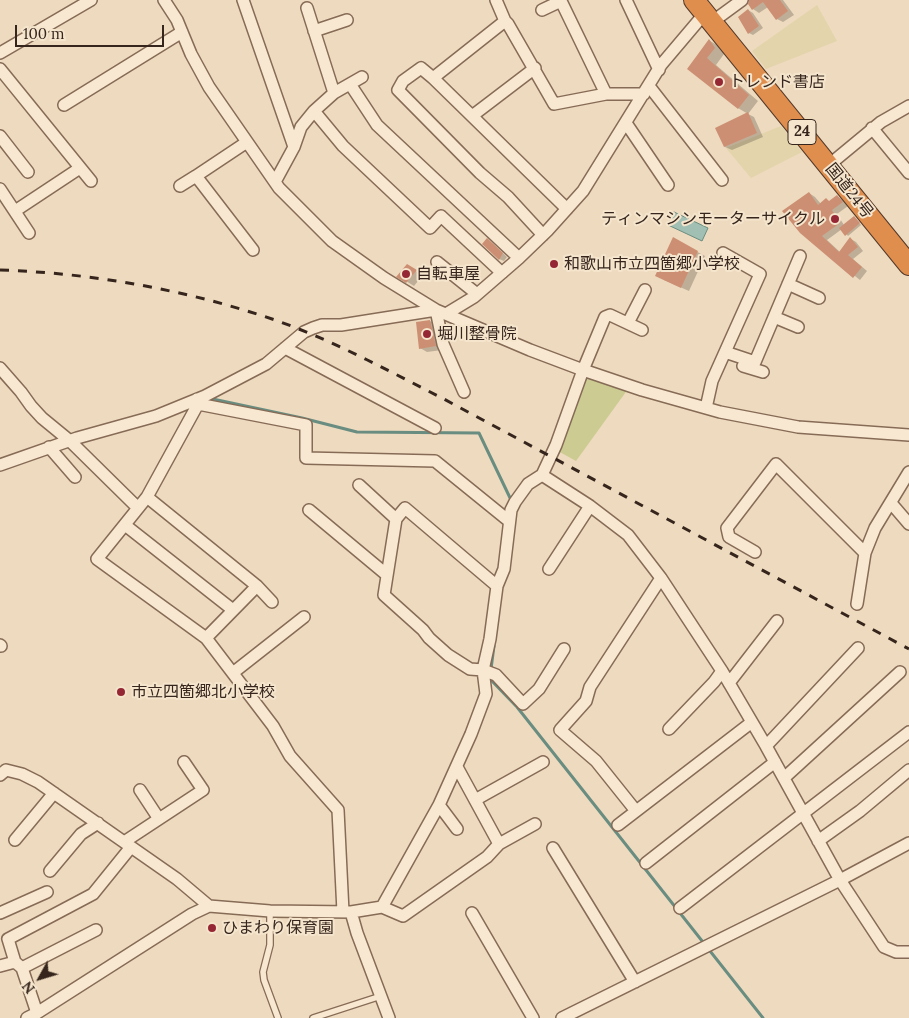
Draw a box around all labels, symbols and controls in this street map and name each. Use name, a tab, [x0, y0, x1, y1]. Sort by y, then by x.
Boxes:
scale bar	[18, 15, 166, 47]
text: 100 m	[23, 24, 64, 43]
place label: トレンド書店	[729, 72, 825, 92]
marker: トレンド書店	[713, 76, 725, 88]
road number: 24	[788, 120, 816, 144]
street label: 国道24号	[821, 160, 877, 222]
place label: ティンマシンモーターサイクル	[601, 209, 825, 229]
marker: ティンマシンモーターサイクル	[829, 213, 841, 225]
place label: 和歌山市立四箇郷小学校	[564, 254, 740, 274]
marker: 和歌山市立四箇郷小学校	[548, 258, 560, 270]
place label: 自転車屋	[416, 264, 480, 284]
marker: 自転車屋	[400, 268, 412, 280]
place label: 堀川整骨院	[437, 324, 517, 344]
marker: 堀川整骨院	[421, 328, 433, 340]
place label: 市立四箇郷北小学校	[131, 682, 275, 702]
marker: 市立四箇郷北小学校	[115, 686, 127, 698]
place label: ひまわり保育園	[222, 918, 334, 938]
marker: ひまわり保育園	[206, 922, 218, 934]
north arrow	[15, 953, 65, 1003]
text: N	[18, 978, 39, 997]

